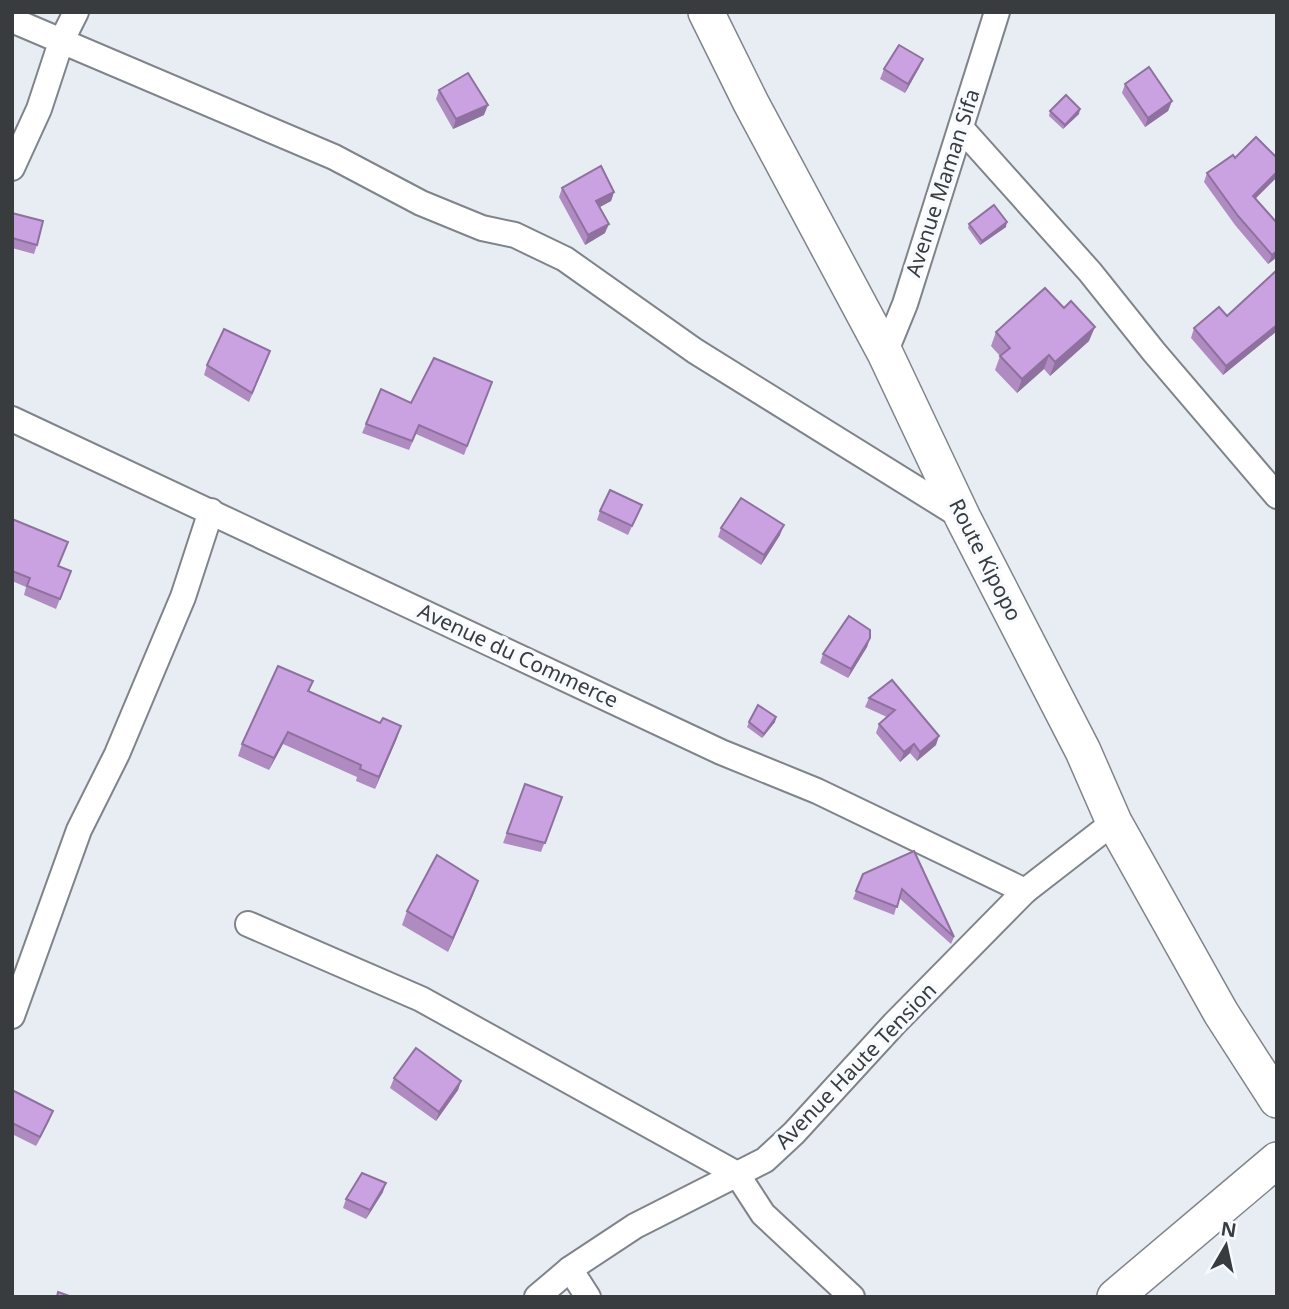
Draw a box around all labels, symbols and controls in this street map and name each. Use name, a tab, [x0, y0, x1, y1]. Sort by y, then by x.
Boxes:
street label: Avenue Maman Sifa	[898, 85, 986, 280]
street label: Route Kipopo	[943, 494, 1029, 625]
street label: Avenue du Commerce	[414, 596, 623, 714]
street label: Avenue Haute Tension	[769, 976, 942, 1154]
north arrow	[1191, 1211, 1261, 1281]
text: N	[1219, 1215, 1238, 1243]

